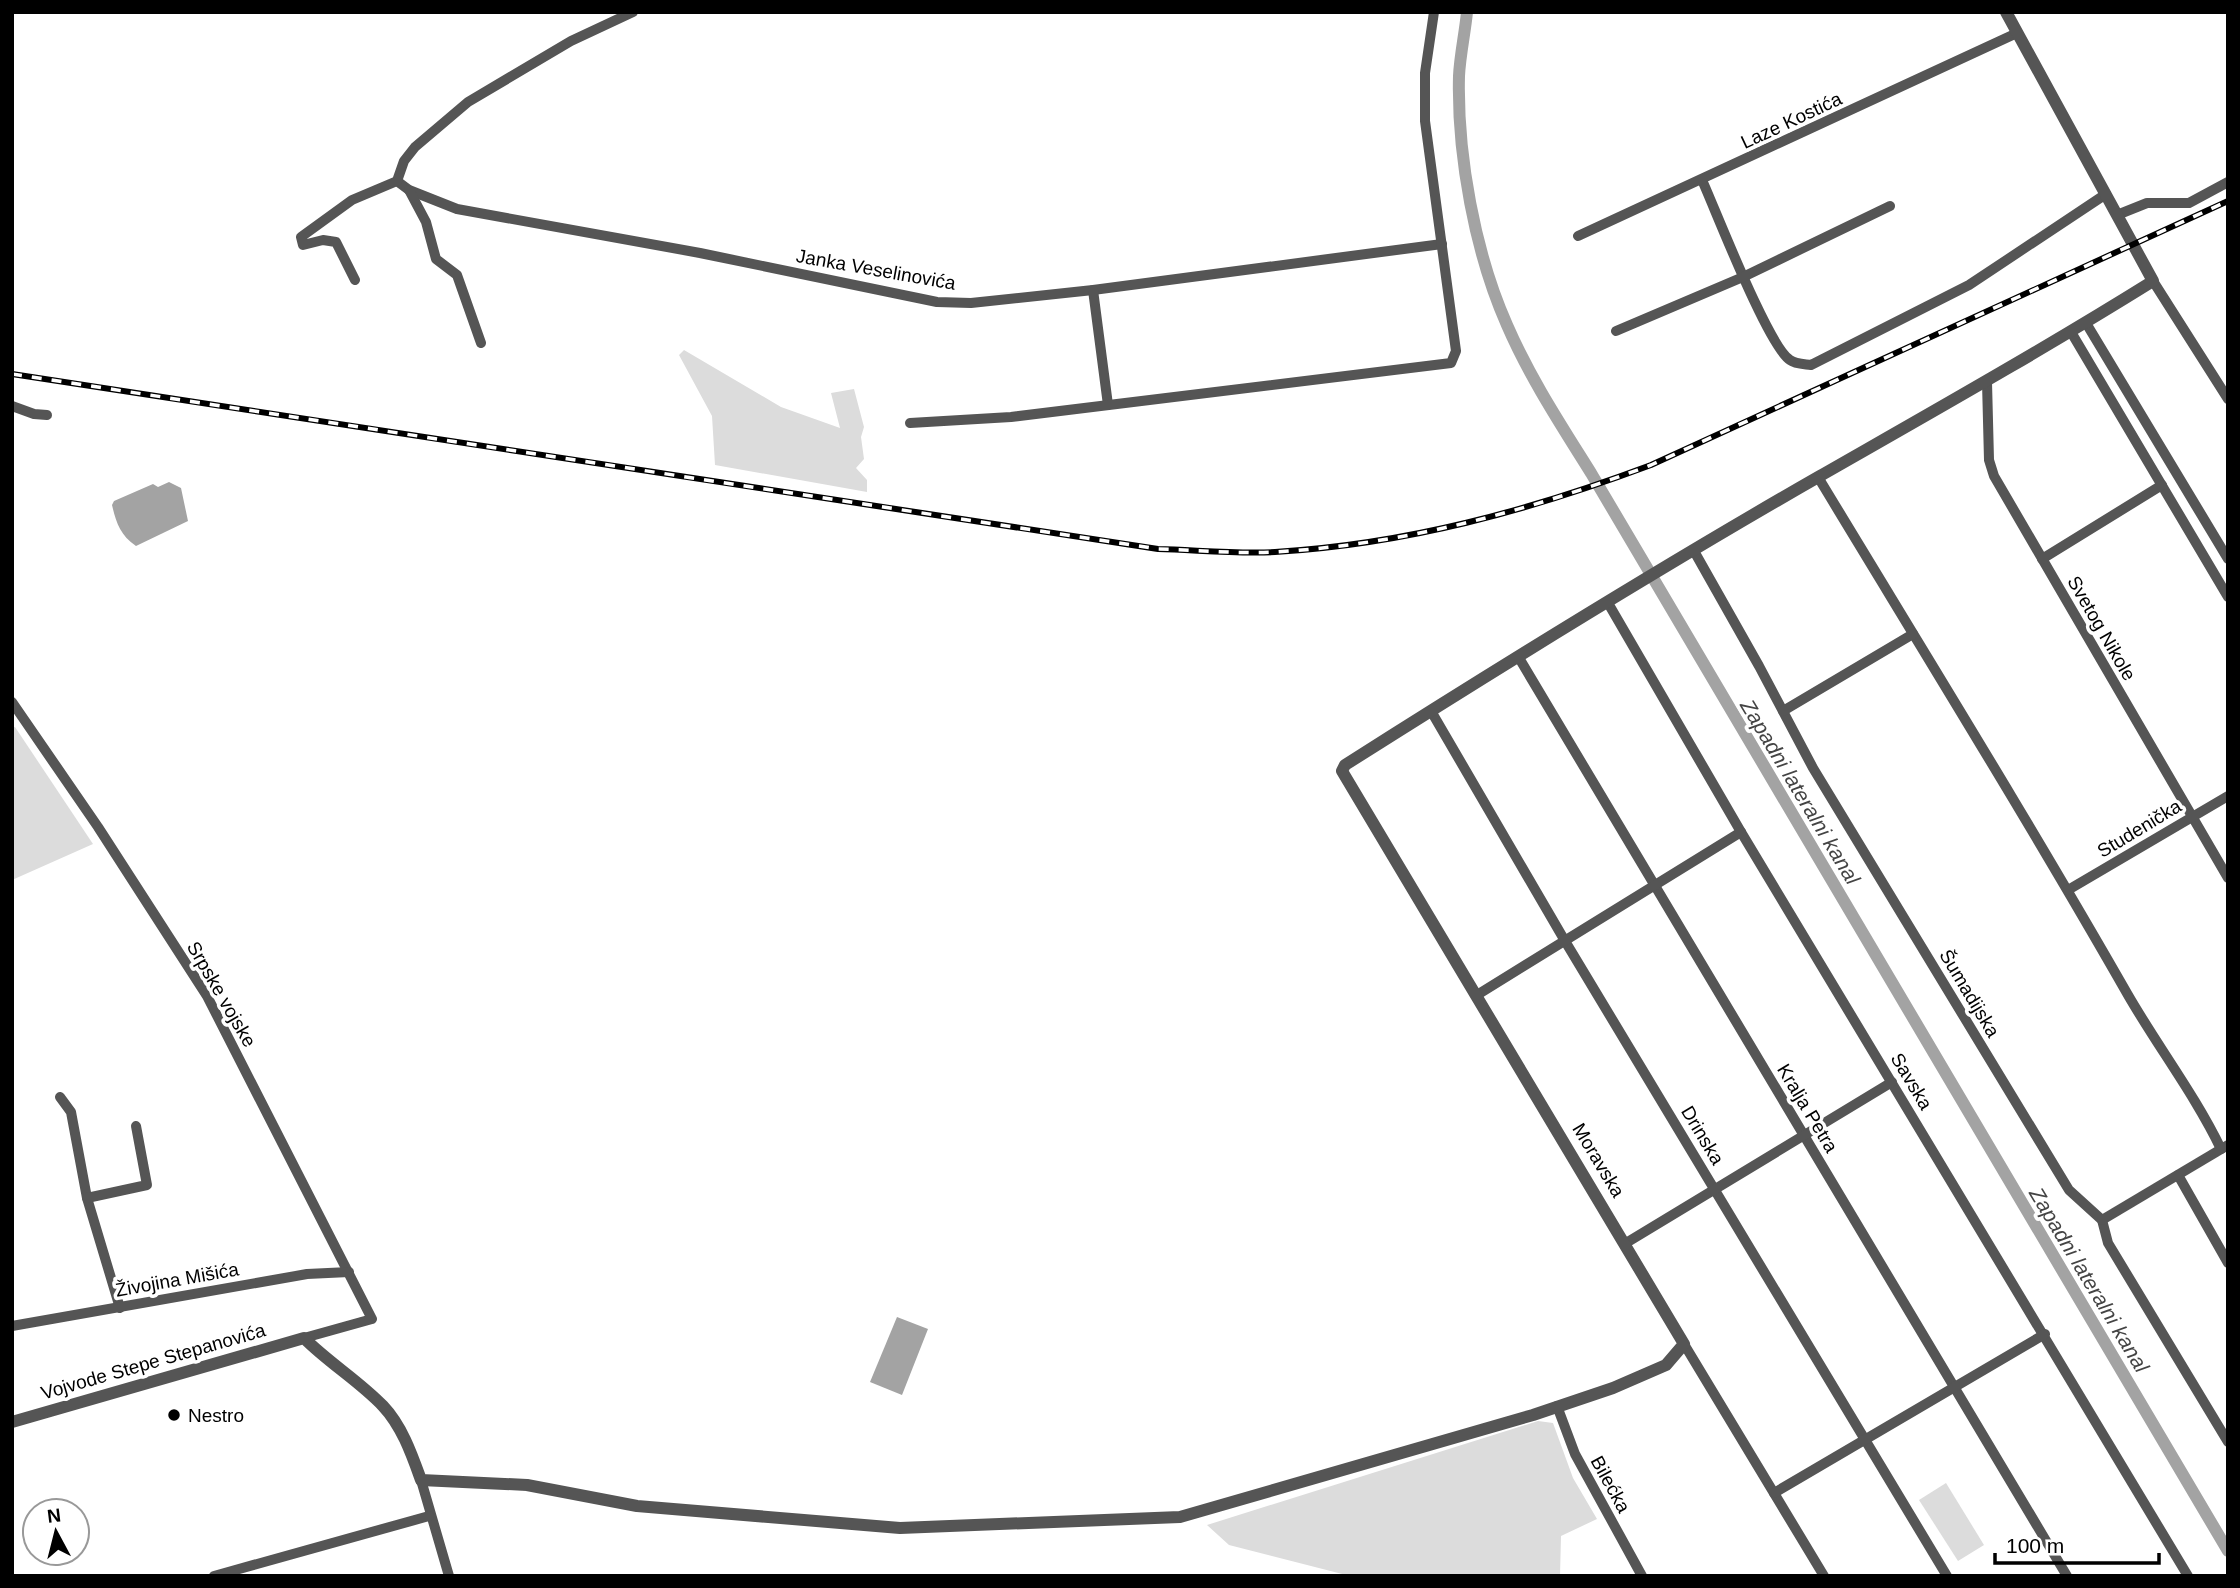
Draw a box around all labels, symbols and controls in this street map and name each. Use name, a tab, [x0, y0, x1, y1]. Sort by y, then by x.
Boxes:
street label: Laze Kostića	[1737, 88, 1845, 153]
street label: Janka Veselinovića	[795, 245, 958, 294]
street label: Svetog Nikole	[2063, 572, 2140, 684]
water label: Zapadni lateralni kanal	[1736, 694, 1865, 889]
street label: Studenička	[2094, 795, 2185, 862]
street label: Srpske vojske	[183, 938, 260, 1051]
street label: Šumadijska	[1935, 946, 2004, 1041]
street label: Savska	[1887, 1049, 1937, 1114]
street label: Kralja Petra	[1773, 1060, 1842, 1157]
street label: Drinska	[1677, 1102, 1728, 1169]
street label: Moravska	[1568, 1120, 1629, 1201]
water label: Zapadni lateralni kanal	[2025, 1182, 2154, 1377]
street label: Živojina Mišića	[114, 1258, 241, 1301]
street label: Vojvode Stepe Stepanovića	[39, 1319, 268, 1404]
place label: Nestro	[188, 1405, 244, 1426]
marker: Nestro	[166, 1407, 182, 1423]
street label: Bilećka	[1587, 1452, 1635, 1516]
north arrow	[21, 1497, 91, 1567]
text: N	[46, 1504, 62, 1527]
scale bar	[1995, 1522, 2160, 1566]
text: 100 m	[2006, 1534, 2064, 1557]

